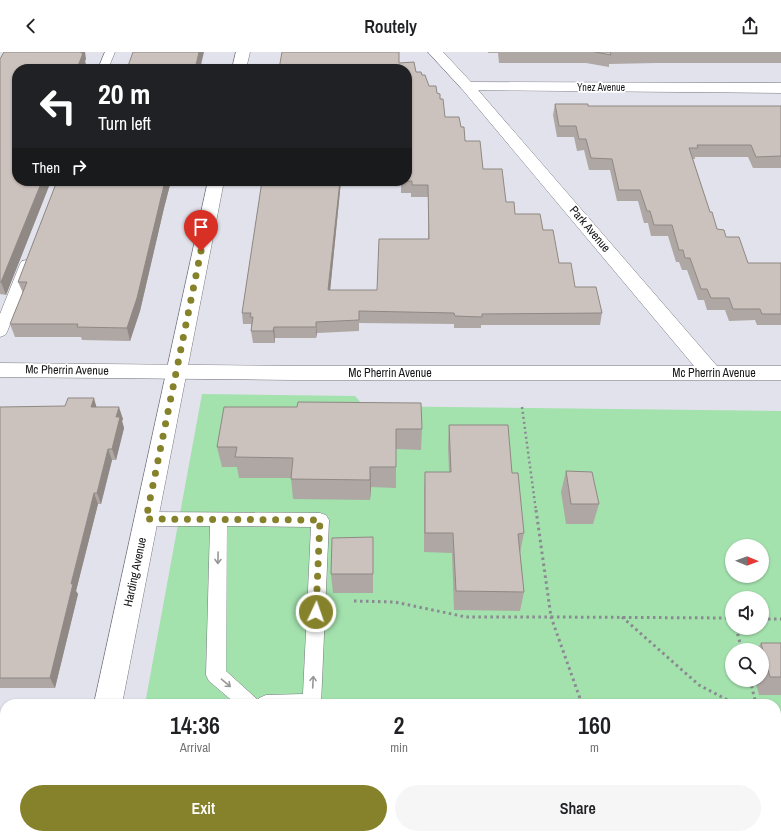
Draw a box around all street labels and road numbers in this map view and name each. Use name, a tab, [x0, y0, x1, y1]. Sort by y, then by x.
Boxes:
street label: Ynez Avenue	[577, 81, 626, 94]
street label: Park Avenue	[566, 203, 614, 255]
street label: Mc Pherrin Avenue	[25, 361, 109, 379]
street label: Mc Pherrin Avenue	[348, 365, 432, 381]
street label: Mc Pherrin Avenue	[672, 365, 756, 381]
street label: Harding Avenue	[120, 536, 150, 608]

